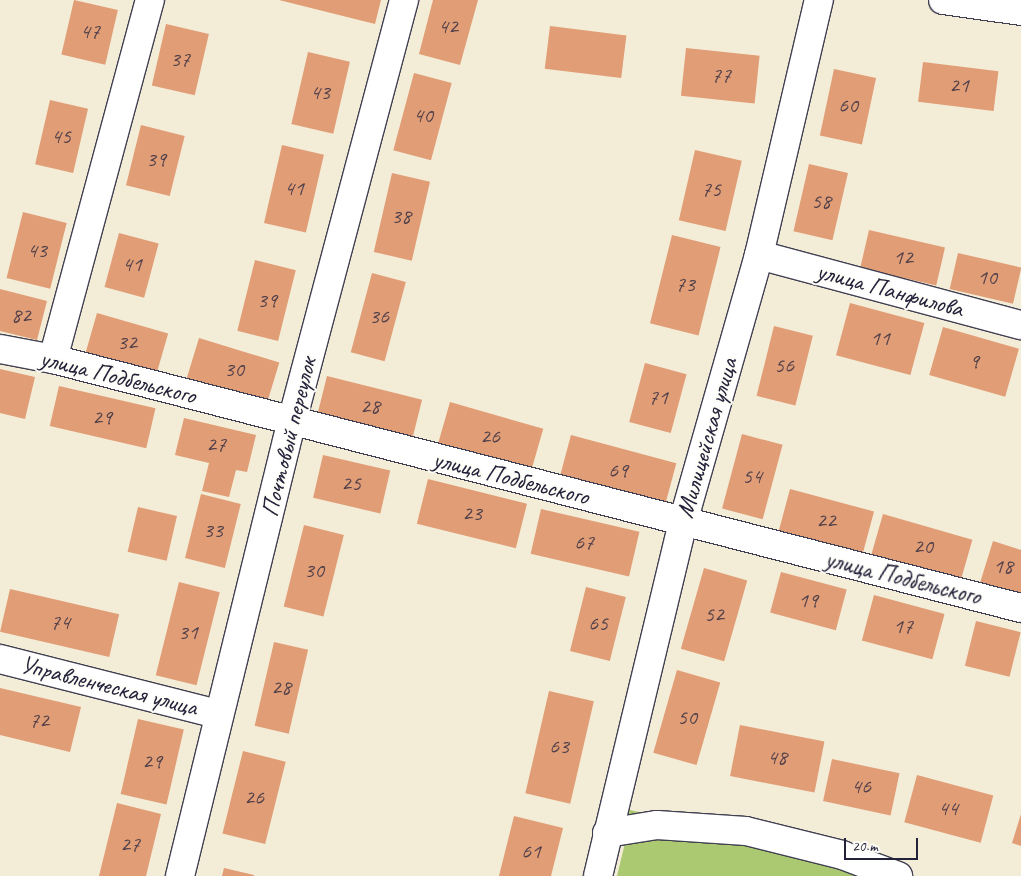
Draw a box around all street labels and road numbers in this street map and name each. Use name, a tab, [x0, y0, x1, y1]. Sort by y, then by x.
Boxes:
street label: улица Панфилова	[813, 256, 967, 324]
street label: улица Подбельского	[37, 343, 199, 411]
street label: Почтовый переулок	[255, 354, 323, 520]
street label: Милицейская улица	[670, 354, 744, 522]
street label: улица Подбельского	[430, 444, 592, 512]
street label: улица Подбельского	[822, 544, 984, 612]
street label: Управленческая улица	[17, 649, 201, 723]

